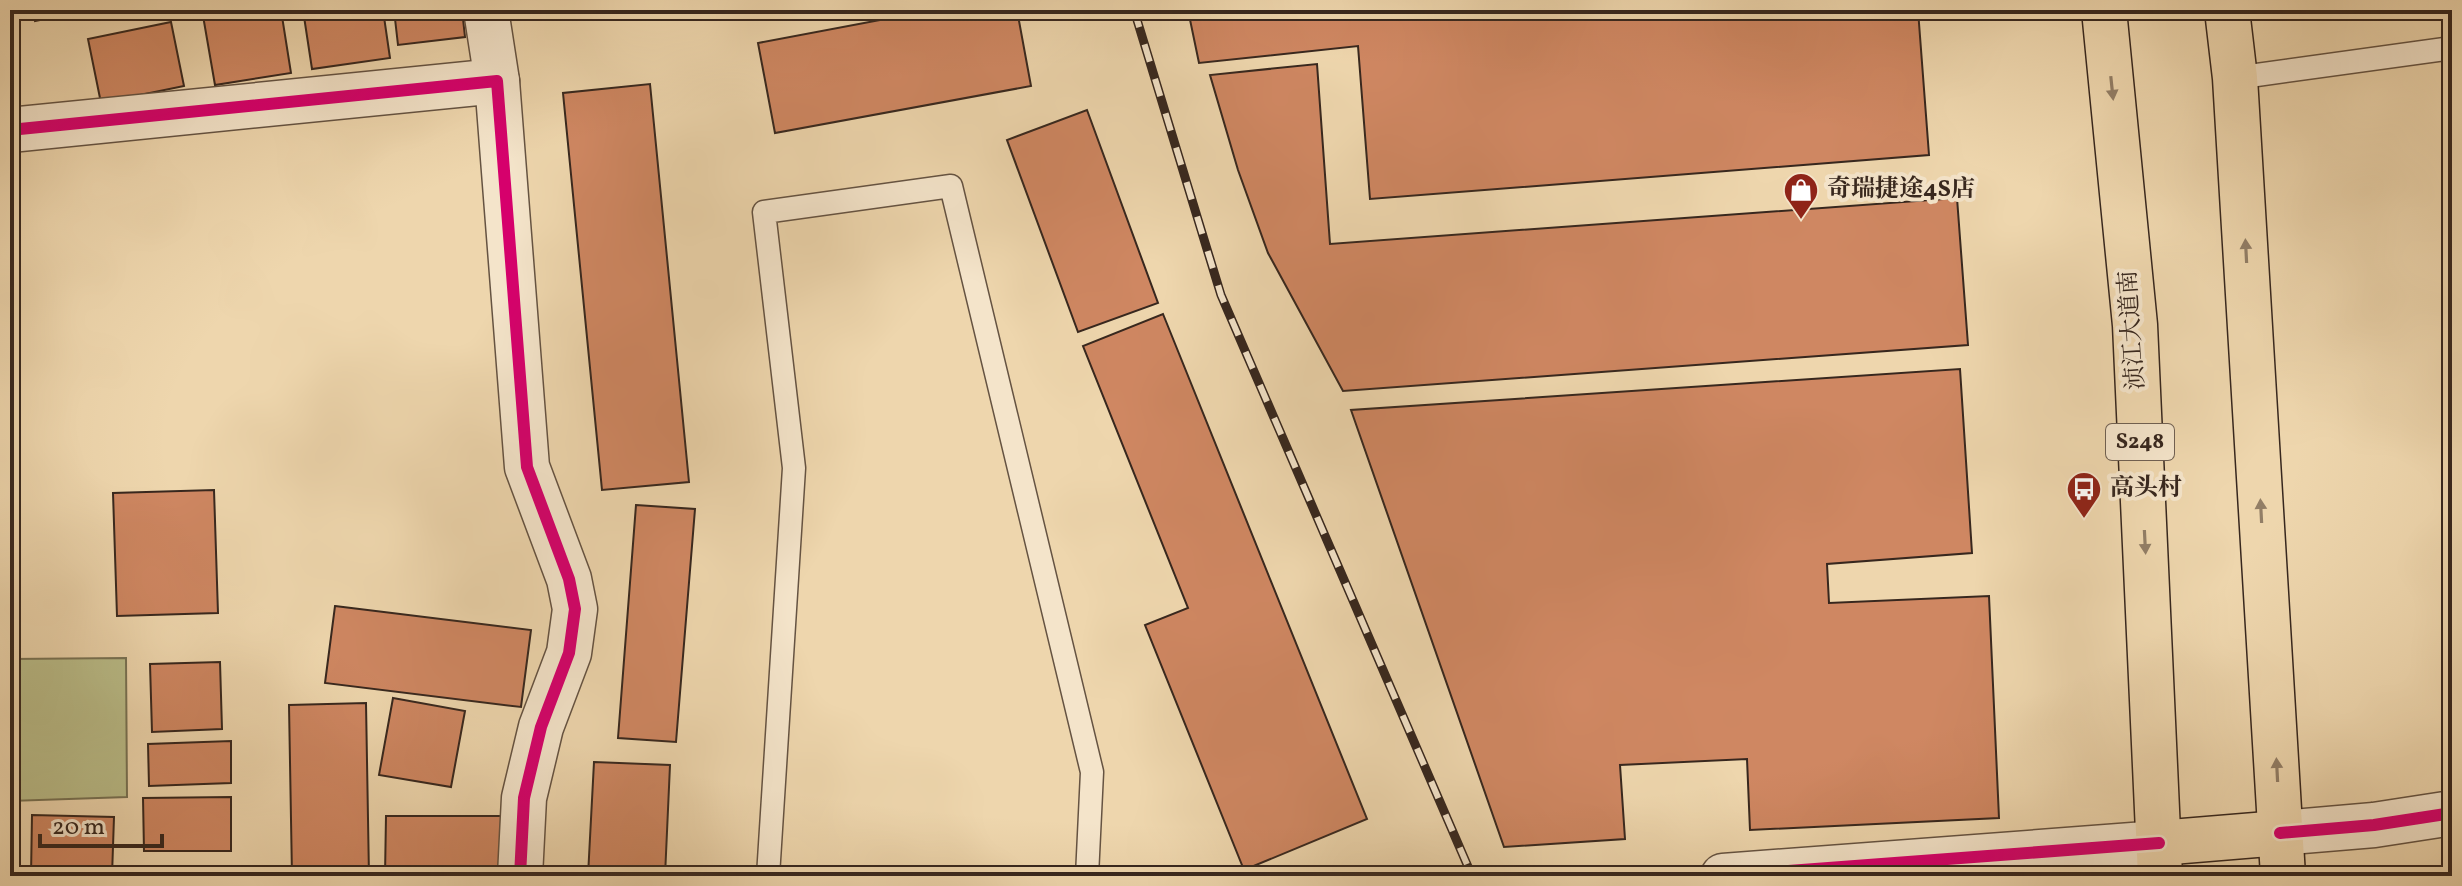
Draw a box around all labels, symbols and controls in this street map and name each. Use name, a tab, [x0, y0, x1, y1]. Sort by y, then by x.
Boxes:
one-way arrow	[2105, 76, 2118, 101]
shop icon: 奇瑞捷途4S店	[1782, 171, 1820, 221]
place label: 奇瑞捷途4S店	[1827, 173, 1975, 207]
one-way arrow	[2239, 238, 2252, 263]
street label: 浈江大道南	[2112, 269, 2154, 391]
road number: S248	[2106, 424, 2174, 460]
bus stop icon: 高头村	[2065, 470, 2103, 520]
place label: 高头村	[2110, 472, 2182, 506]
one-way arrow	[2254, 498, 2267, 523]
one-way arrow	[2139, 530, 2152, 555]
one-way arrow	[2270, 757, 2283, 782]
scale bar	[40, 798, 162, 848]
text: 20 m	[52, 811, 105, 845]

